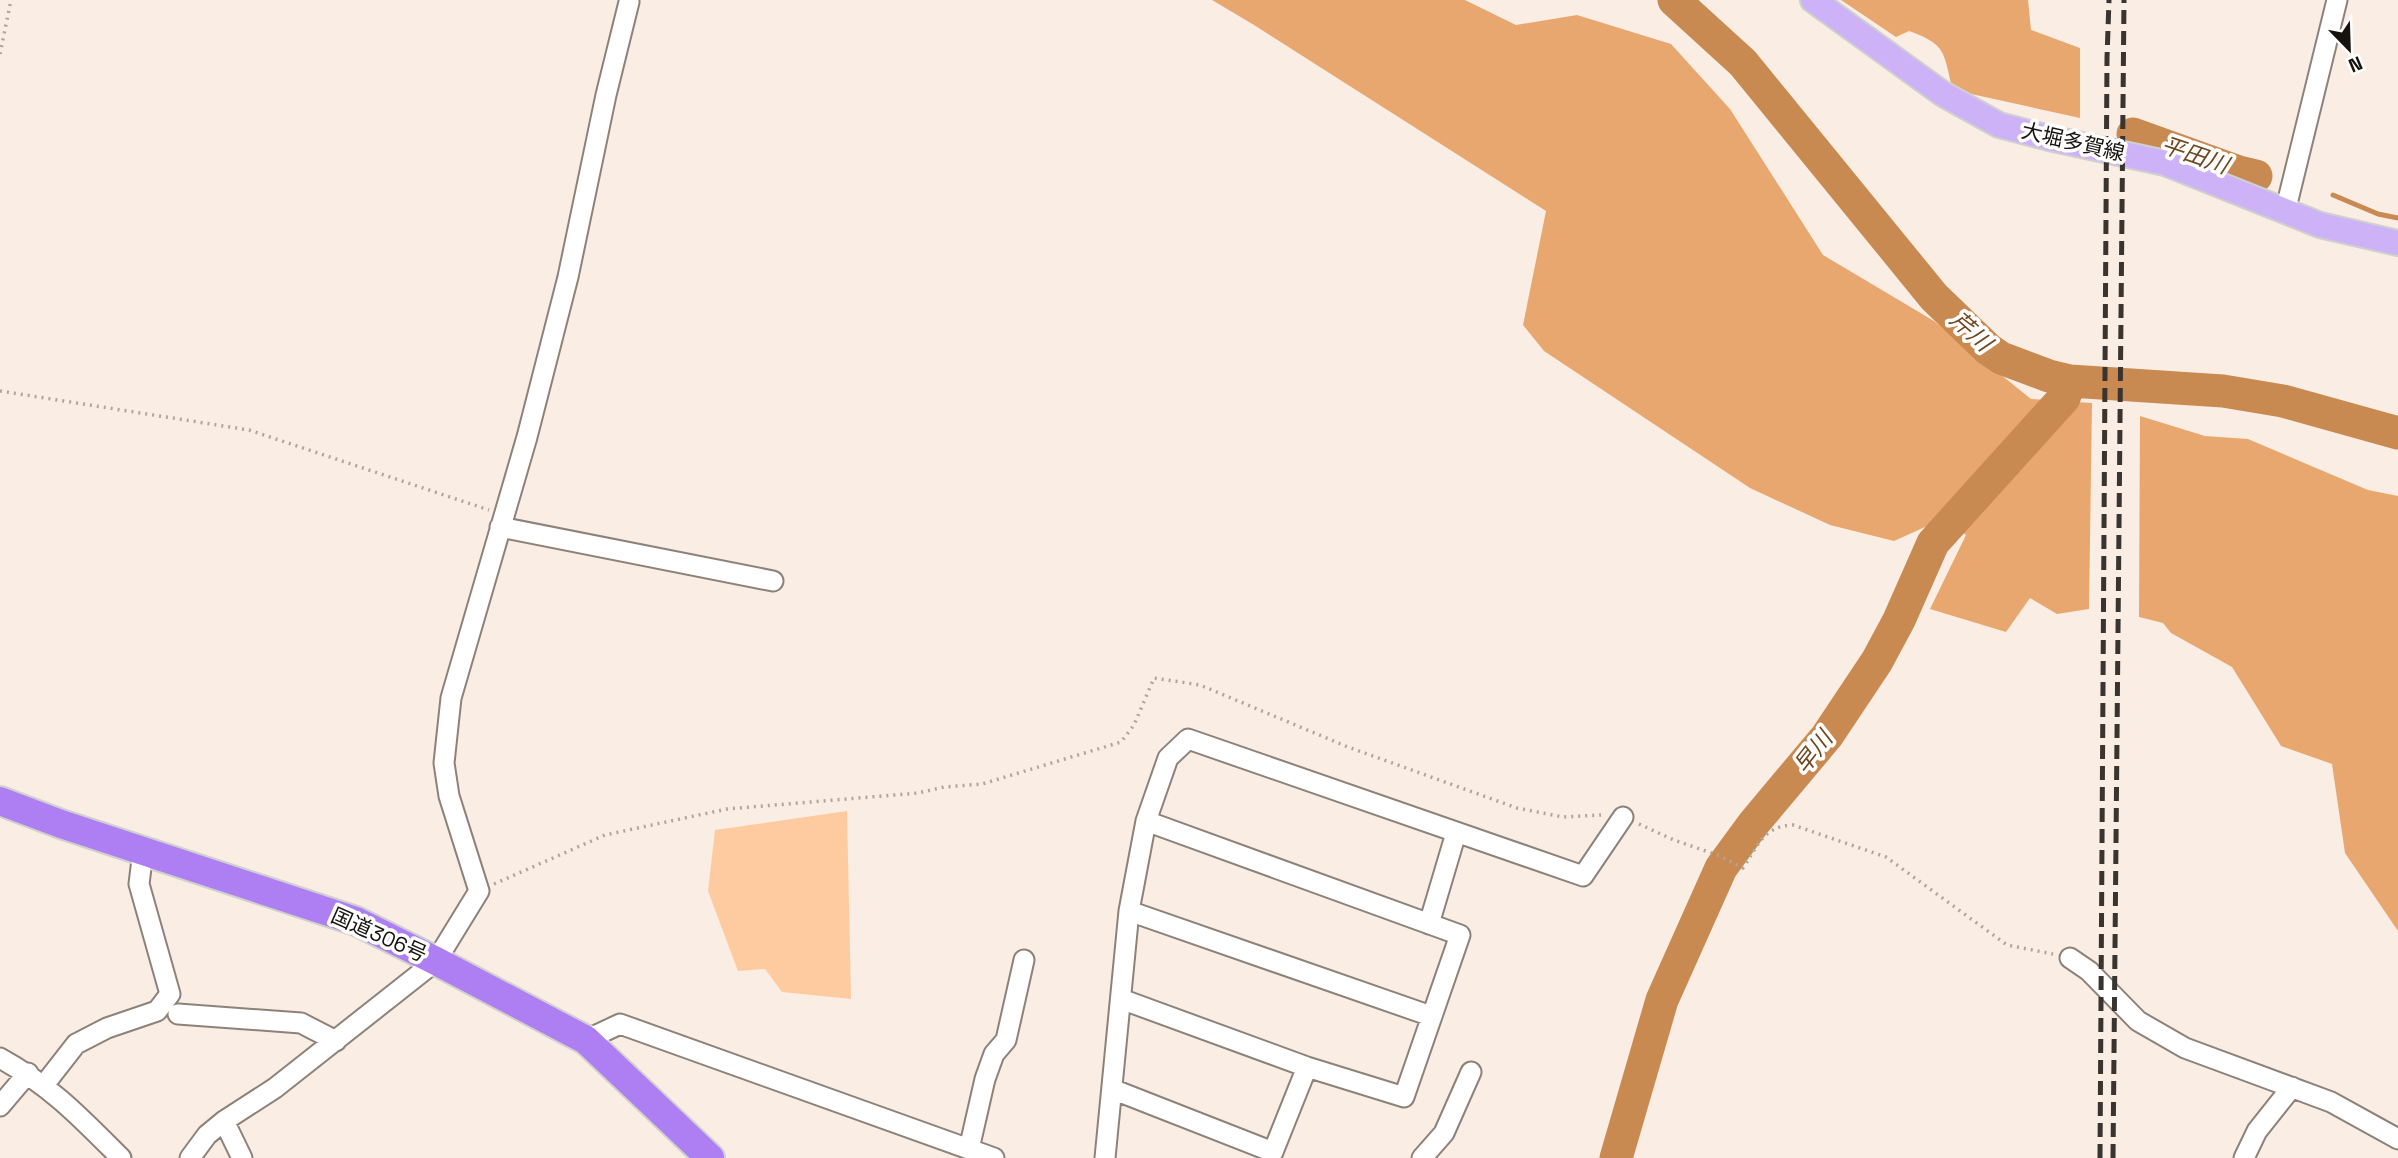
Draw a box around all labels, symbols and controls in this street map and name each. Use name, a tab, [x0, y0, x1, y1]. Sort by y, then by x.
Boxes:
north arrow	[2314, 14, 2384, 84]
text: N	[2345, 50, 2366, 78]
street label: 大堀多賀線	[2019, 117, 2127, 166]
water label: 平田川	[2157, 130, 2235, 181]
water label: 芹川	[1944, 304, 2000, 360]
water label: 早川	[1787, 722, 1841, 779]
street label: 国道306号	[327, 901, 431, 968]

